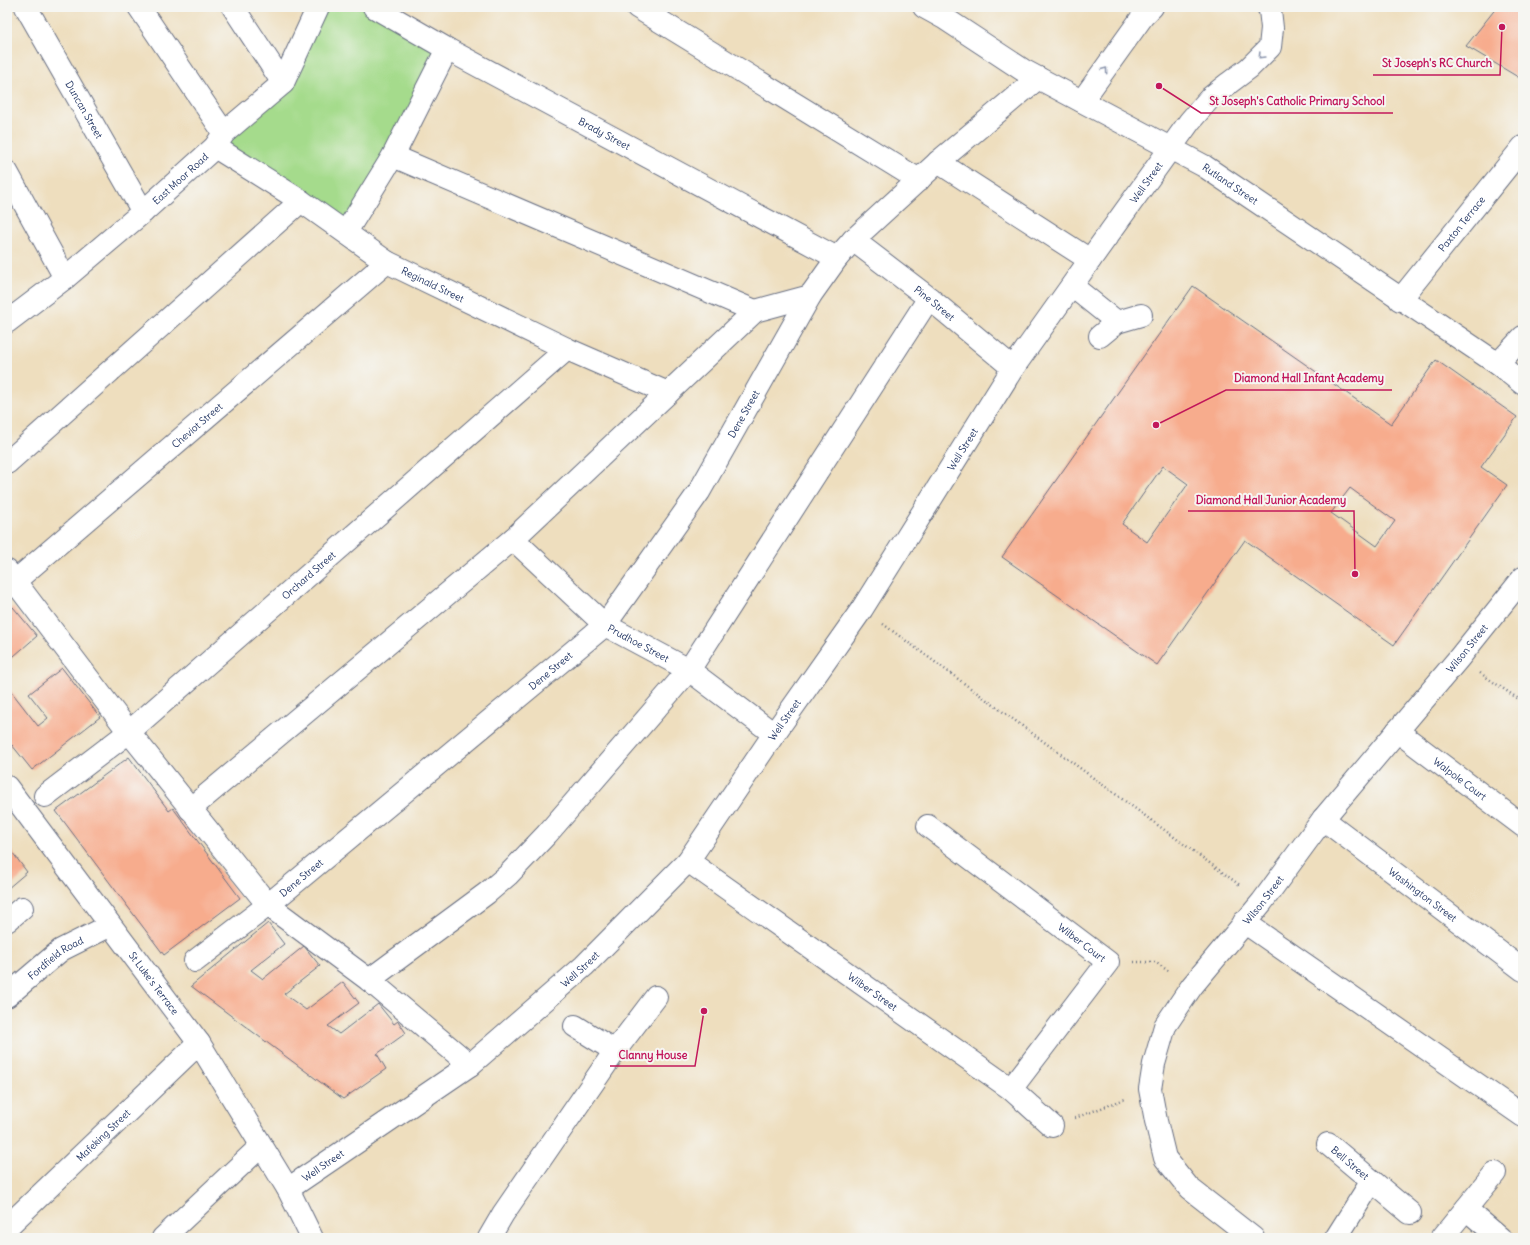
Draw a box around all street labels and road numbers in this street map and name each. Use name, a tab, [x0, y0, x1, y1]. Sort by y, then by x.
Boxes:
street label: Duncan Street	[63, 78, 106, 141]
street label: Brady Street	[576, 114, 633, 153]
street label: East Moor Road	[149, 150, 211, 207]
street label: Well Street	[1127, 159, 1165, 205]
street label: Rutland Street	[1200, 160, 1261, 207]
street label: Paxton Terrace	[1435, 193, 1488, 254]
street label: Reginald Street	[399, 264, 467, 305]
street label: Pine Street	[912, 283, 958, 324]
street label: Dene Street	[725, 387, 762, 440]
street label: Cheviot Street	[169, 399, 225, 451]
street label: Well Street	[944, 425, 981, 473]
street label: Orchard Street	[279, 548, 339, 602]
street label: Prudhoe Street	[606, 621, 672, 665]
street label: Wilson Street	[1443, 621, 1491, 675]
street label: Dene Street	[526, 648, 575, 692]
street label: Well Street	[765, 696, 804, 743]
street label: Walpole Court	[1431, 754, 1490, 803]
street label: Dene Street	[277, 855, 326, 899]
street label: Washington Street	[1386, 864, 1460, 925]
street label: Wilson Street	[1240, 872, 1286, 927]
street label: Wilber Court	[1056, 920, 1109, 965]
street label: Fordfield Road	[25, 933, 85, 982]
street label: Well Street	[558, 948, 602, 990]
street label: St Luke's Terrace	[126, 949, 182, 1017]
street label: Wilber Street	[845, 969, 900, 1014]
street label: Mafeking Street	[73, 1106, 133, 1164]
street label: Bell Street	[1329, 1143, 1372, 1183]
street label: Well Street	[299, 1146, 347, 1184]

